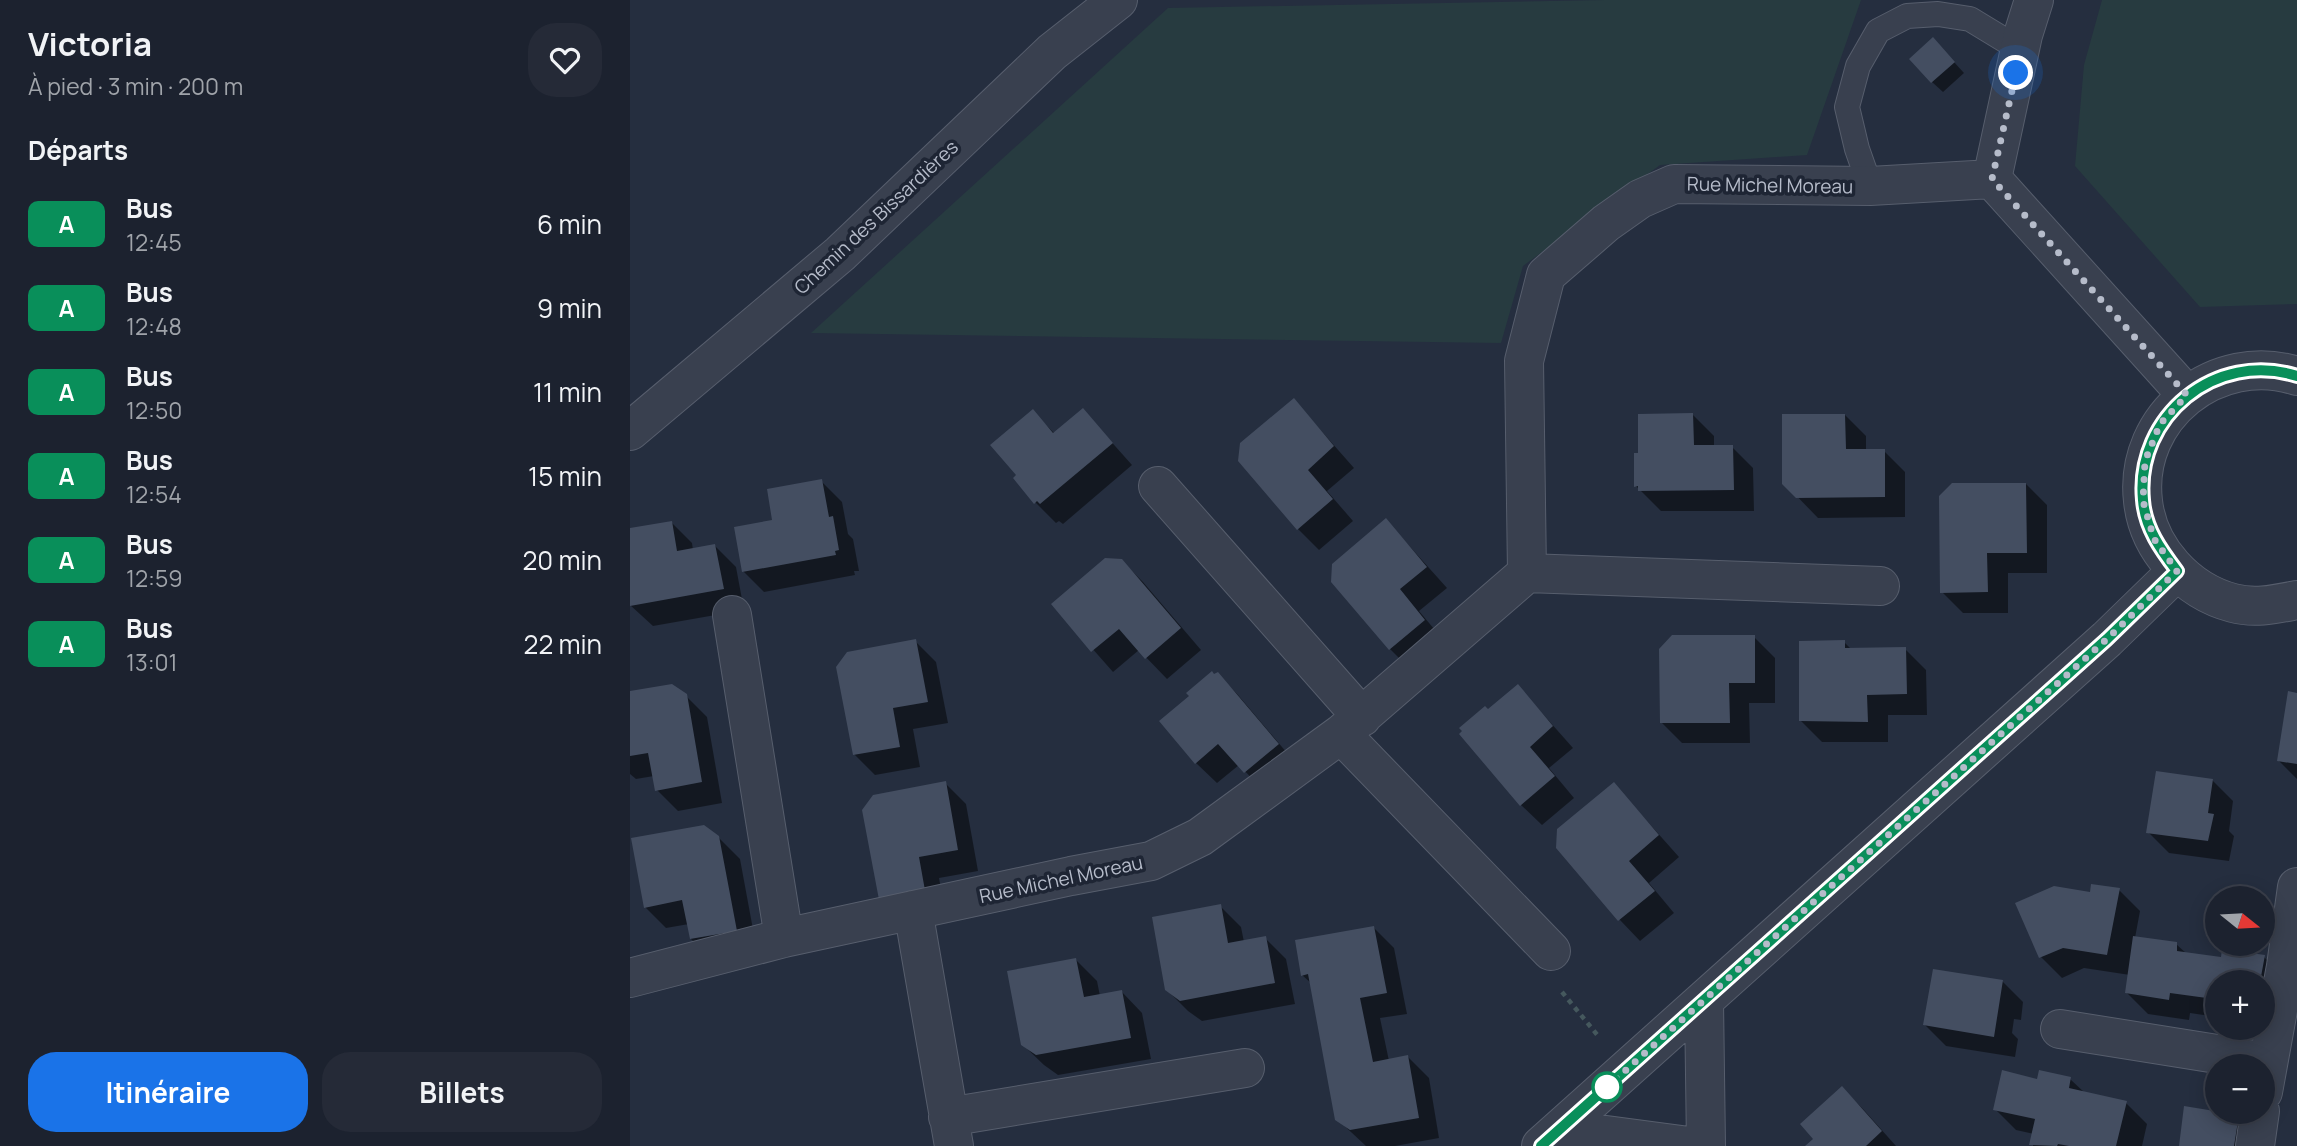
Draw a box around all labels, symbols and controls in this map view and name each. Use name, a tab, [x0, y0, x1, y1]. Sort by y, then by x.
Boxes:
text: Victoria	[28, 21, 152, 66]
button: heart	[528, 23, 602, 97]
your location	[1998, 55, 2033, 90]
text: À pied · 3 min · 200 m	[28, 70, 243, 102]
text: Départs	[28, 132, 128, 168]
street label: Chemin des Bissardières	[788, 134, 964, 300]
street label: Rue Michel Moreau	[1687, 171, 1853, 199]
text: Bus	[126, 190, 173, 226]
text: 6 min	[537, 206, 602, 242]
text: A	[58, 207, 75, 240]
text: 12:45	[126, 226, 182, 258]
text: Bus	[126, 274, 173, 310]
text: 9 min	[537, 290, 602, 326]
text: A	[58, 291, 75, 324]
text: 12:48	[126, 310, 182, 342]
text: Bus	[126, 358, 173, 394]
text: 11 min	[533, 374, 602, 410]
text: A	[58, 375, 75, 408]
text: 12:50	[126, 394, 182, 426]
text: Bus	[126, 442, 173, 478]
text: 15 min	[528, 458, 602, 494]
text: A	[58, 459, 75, 492]
text: 12:54	[126, 478, 182, 510]
text: Bus	[126, 526, 173, 562]
text: 20 min	[523, 542, 602, 578]
text: A	[58, 543, 75, 576]
text: 12:59	[126, 562, 183, 594]
text: Bus	[126, 610, 173, 646]
text: 22 min	[524, 626, 602, 662]
text: A	[58, 627, 75, 660]
text: 13:01	[126, 646, 178, 678]
street label: Rue Michel Moreau	[977, 849, 1145, 909]
north arrow	[2205, 886, 2275, 956]
map controls	[2205, 886, 2275, 1124]
button: +	[2205, 970, 2275, 1040]
button: Itinéraire	[28, 1052, 308, 1132]
button: Billets	[322, 1052, 602, 1132]
button: −	[2205, 1054, 2275, 1124]
unlabelled marker	[1592, 1072, 1622, 1102]

